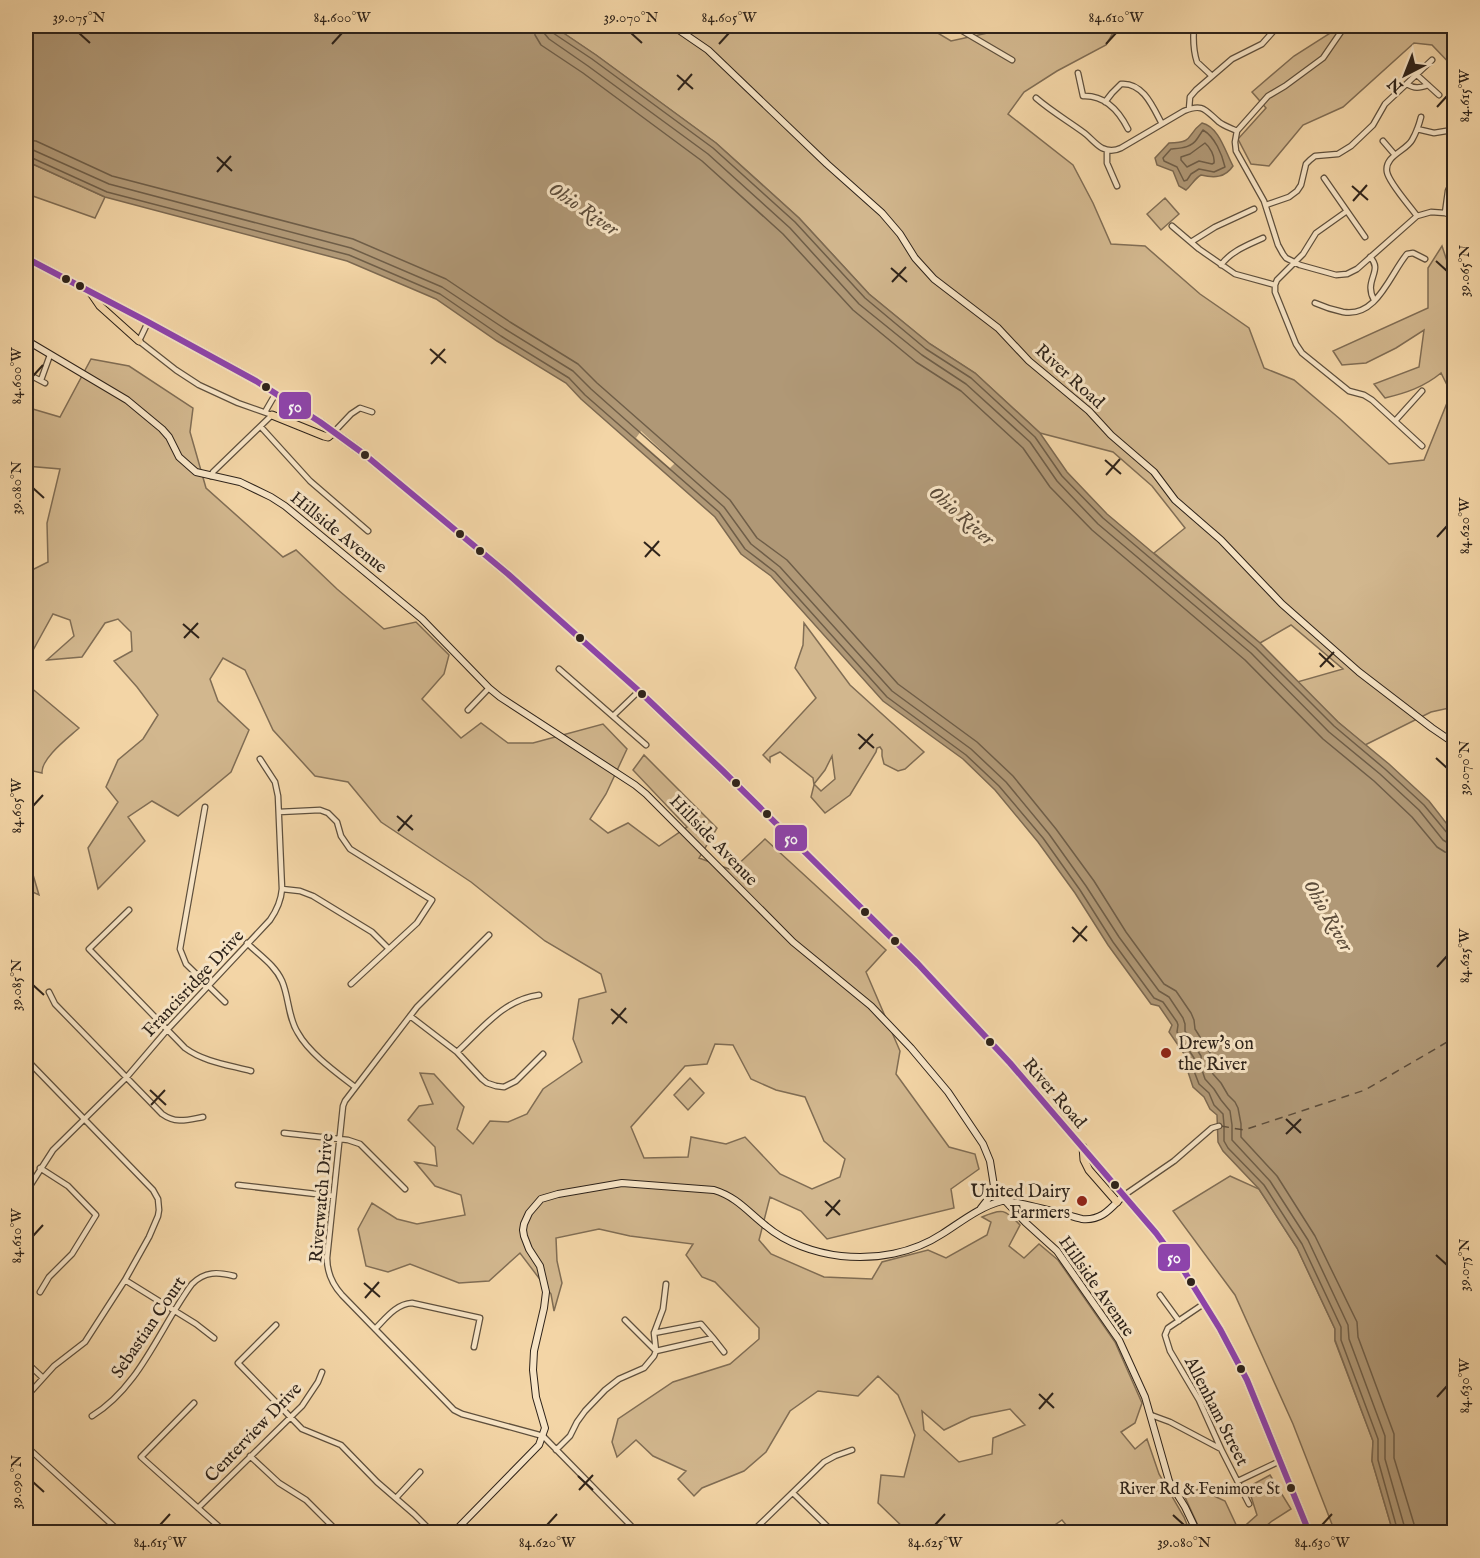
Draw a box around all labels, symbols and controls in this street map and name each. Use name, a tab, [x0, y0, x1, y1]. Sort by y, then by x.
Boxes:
text: 39.075°N	[53, 8, 105, 27]
text: 84.600°W	[314, 8, 371, 27]
text: 39.070°N	[604, 8, 658, 27]
text: 84.605°W	[702, 8, 757, 27]
text: 84.610°W	[1089, 8, 1144, 27]
north arrow	[1375, 45, 1435, 105]
text: 84.615°W	[1455, 69, 1474, 123]
text: N	[1384, 72, 1409, 97]
water label: Ohio River	[543, 177, 624, 242]
text: 39.065°N	[1455, 245, 1474, 297]
unlabelled marker	[60, 273, 72, 285]
unlabelled marker	[74, 280, 86, 292]
street label: River Road	[1029, 340, 1109, 415]
text: 84.600°W	[7, 347, 26, 404]
unlabelled marker	[260, 381, 272, 393]
line badge: 50	[278, 391, 312, 420]
text: 50	[288, 398, 302, 418]
unlabelled marker	[359, 449, 371, 461]
text: 39.080°N	[7, 461, 26, 515]
water label: Ohio River	[923, 481, 1000, 552]
street label: Hillside Avenue	[285, 487, 391, 579]
text: 84.620°W	[1455, 497, 1474, 554]
unlabelled marker	[454, 528, 466, 540]
unlabelled marker	[474, 545, 486, 557]
unlabelled marker	[574, 632, 586, 644]
unlabelled marker	[636, 688, 648, 700]
text: 39.070°N	[1455, 741, 1474, 795]
unlabelled marker	[730, 777, 742, 789]
text: 84.605°W	[7, 778, 26, 833]
street label: Hillside Avenue	[664, 791, 762, 891]
unlabelled marker	[761, 808, 773, 820]
line badge: 50	[774, 824, 808, 852]
text: 50	[784, 830, 798, 850]
water label: Ohio River	[1297, 875, 1359, 957]
unlabelled marker	[859, 906, 871, 918]
street label: Francisridge Drive	[138, 925, 250, 1043]
text: 84.625°W	[1455, 928, 1474, 983]
unlabelled marker	[889, 935, 901, 947]
text: 39.085°N	[7, 959, 26, 1011]
place label: Drew's on the River	[1178, 1033, 1254, 1077]
unlabelled marker	[984, 1036, 996, 1048]
marker: Drew's on the River	[1159, 1046, 1173, 1060]
street label: River Road	[1017, 1054, 1091, 1134]
street label: Riverwatch Drive	[305, 1132, 340, 1264]
unlabelled marker	[1109, 1179, 1121, 1191]
place label: United Dairy Farmers	[970, 1181, 1070, 1225]
marker: United Dairy Farmers	[1075, 1194, 1089, 1208]
text: 84.610°W	[7, 1208, 26, 1263]
street label: Hillside Avenue	[1053, 1232, 1139, 1342]
text: 39.075°N	[1455, 1239, 1474, 1291]
line badge: 50	[1157, 1243, 1191, 1272]
text: 50	[1167, 1249, 1181, 1269]
street label: Sebastian Court	[107, 1272, 192, 1383]
unlabelled marker	[1185, 1276, 1197, 1288]
street label: Allenham Street	[1178, 1352, 1253, 1470]
text: 84.630°W	[1455, 1358, 1474, 1414]
unlabelled marker	[1235, 1363, 1247, 1375]
street label: Centerview Drive	[201, 1378, 308, 1488]
text: 39.090°N	[7, 1455, 26, 1509]
place label: River Rd & Fenimore St	[1119, 1480, 1281, 1500]
marker: River Rd & Fenimore St	[1285, 1482, 1297, 1494]
text: 84.615°W	[133, 1533, 187, 1552]
text: 84.620°W	[519, 1533, 576, 1552]
text: 84.625°W	[908, 1533, 963, 1552]
text: 39.080°N	[1157, 1533, 1211, 1552]
text: 84.630°W	[1294, 1533, 1350, 1552]

